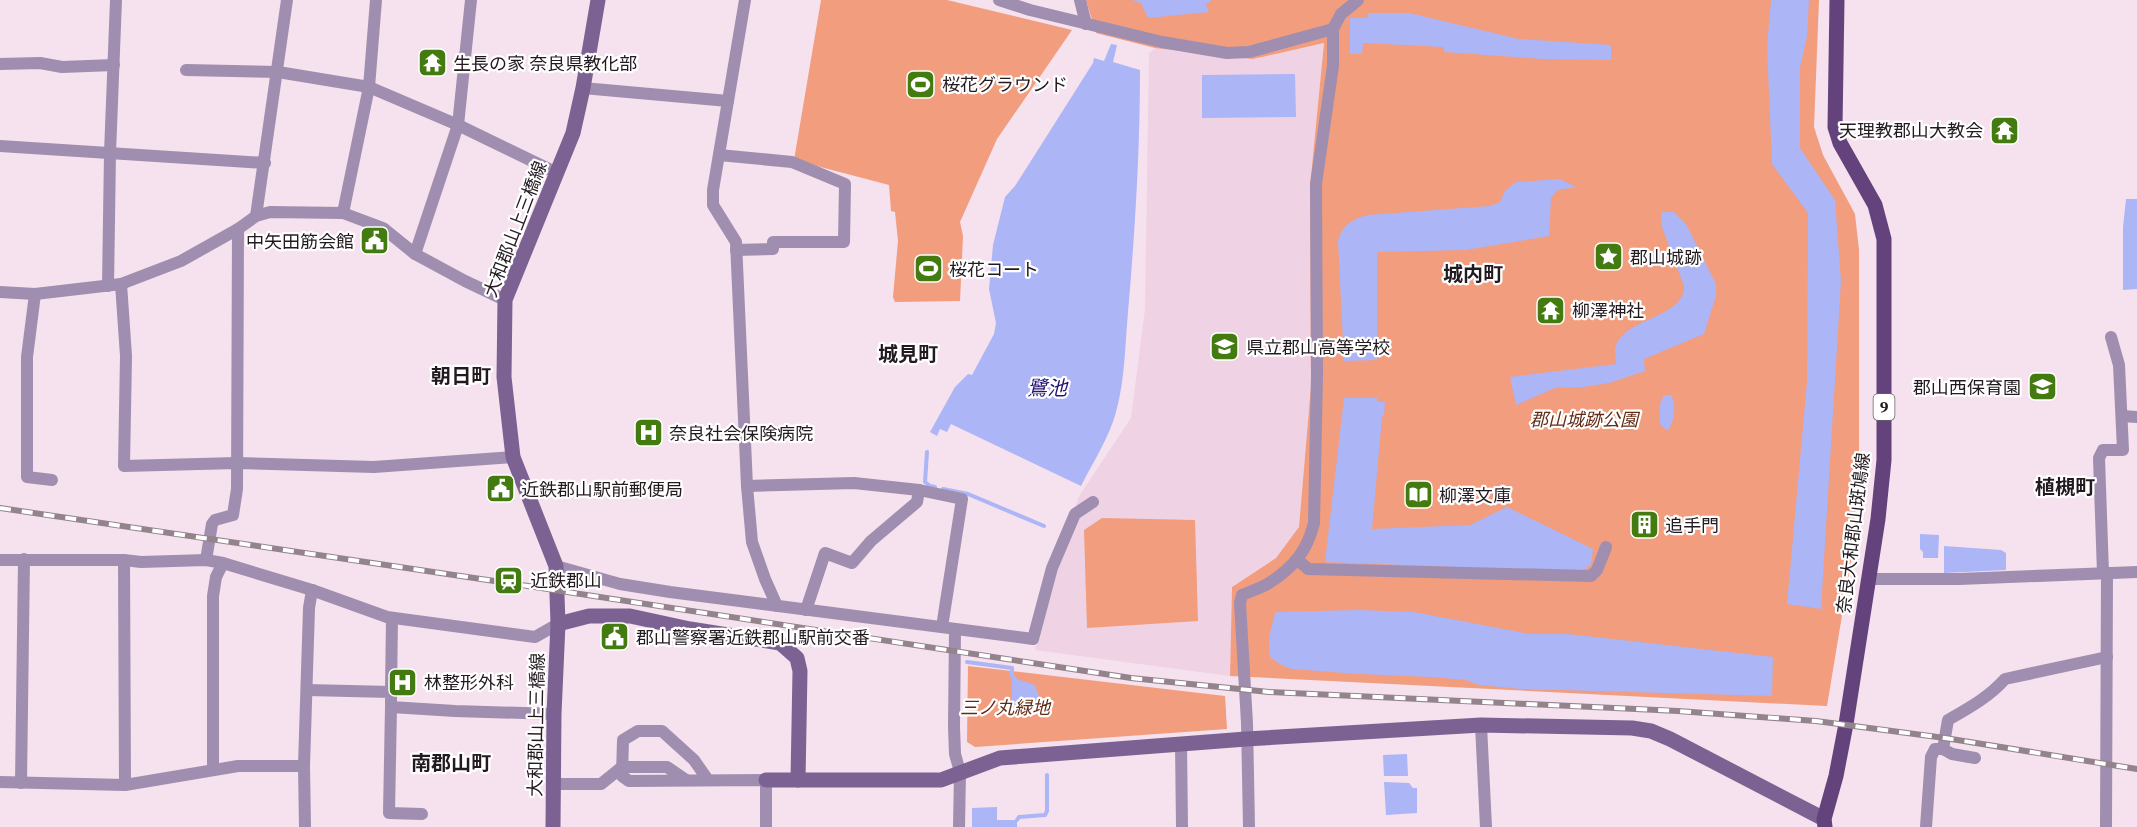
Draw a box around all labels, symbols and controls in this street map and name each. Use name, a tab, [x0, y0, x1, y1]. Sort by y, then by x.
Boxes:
temple icon: 生長の家 奈良県教化部	[416, 47, 448, 79]
place label: 生長の家 奈良県教化部	[453, 51, 637, 76]
sports icon: 桜花グラウンド	[905, 68, 937, 100]
place label: 桜花グラウンド	[942, 72, 1068, 97]
temple icon: 天理教郡山大教会	[1988, 114, 2020, 146]
place label: 天理教郡山大教会	[1839, 118, 1983, 143]
street label: 大和郡山上三橋線	[478, 157, 552, 301]
public building icon: 中矢田筋会館	[359, 225, 391, 257]
place label: 中矢田筋会館	[246, 229, 354, 254]
place icon: 郡山城跡	[1593, 241, 1625, 273]
place label: 郡山城跡	[1630, 245, 1702, 270]
sports icon: 桜花コート	[912, 253, 944, 285]
place label: 桜花コート	[949, 257, 1039, 282]
district label: 城内町	[1443, 260, 1503, 288]
temple icon: 柳澤神社	[1535, 294, 1567, 326]
place label: 柳澤神社	[1572, 298, 1644, 323]
school or university icon: 県立郡山高等学校	[1209, 331, 1241, 363]
place label: 県立郡山高等学校	[1246, 335, 1390, 360]
district label: 城見町	[878, 340, 938, 368]
district label: 朝日町	[431, 362, 491, 390]
school or university icon: 郡山西保育園	[2026, 371, 2058, 403]
water label: 鷺池	[1027, 374, 1069, 402]
place label: 郡山西保育園	[1913, 375, 2021, 400]
road number: 9	[1874, 394, 1894, 420]
park label: 郡山城跡公園	[1530, 407, 1641, 432]
hospital icon: 奈良社会保険病院	[632, 417, 664, 449]
place label: 奈良社会保険病院	[669, 421, 813, 446]
street label: 奈良大和郡山斑鳩線	[1831, 451, 1875, 615]
public building icon: 近鉄郡山駅前郵便局	[484, 473, 516, 505]
district label: 植槻町	[2035, 473, 2095, 501]
place label: 近鉄郡山駅前郵便局	[521, 477, 683, 502]
library icon: 柳澤文庫	[1402, 479, 1434, 511]
place label: 柳澤文庫	[1439, 483, 1511, 508]
building icon: 追手門	[1628, 509, 1660, 541]
place label: 追手門	[1665, 513, 1719, 538]
station icon: 近鉄郡山	[493, 564, 525, 596]
place label: 近鉄郡山	[530, 568, 602, 593]
public building icon: 郡山警察署近鉄郡山駅前交番	[599, 621, 631, 653]
place label: 郡山警察署近鉄郡山駅前交番	[636, 625, 870, 650]
street label: 大和郡山上三橋線	[522, 653, 550, 797]
hospital icon: 林整形外科	[387, 666, 419, 698]
place label: 林整形外科	[424, 670, 514, 695]
park label: 三ノ丸緑地	[960, 695, 1052, 720]
district label: 南郡山町	[411, 749, 491, 777]

